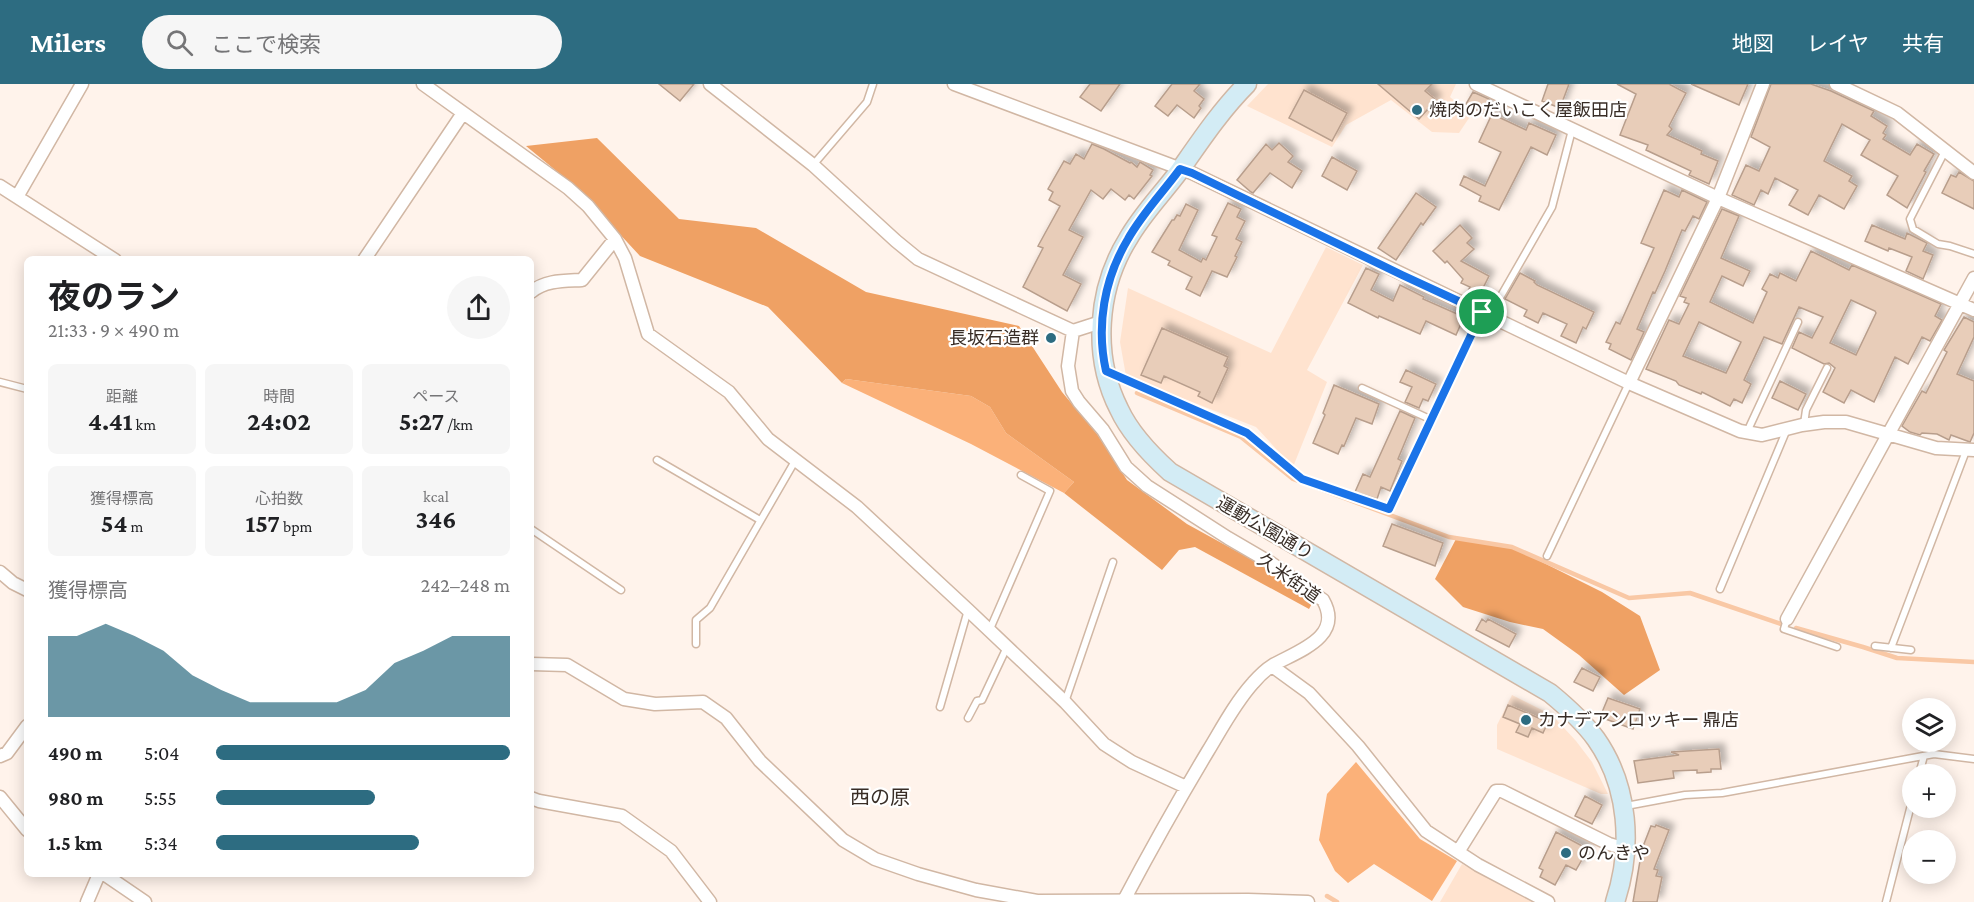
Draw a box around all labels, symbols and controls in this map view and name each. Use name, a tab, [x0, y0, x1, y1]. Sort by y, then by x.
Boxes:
search box	[142, 15, 562, 69]
icon: search	[163, 26, 196, 59]
text: Milers	[30, 27, 106, 58]
text: ここで検索	[211, 32, 321, 57]
text: 地図	[1732, 32, 1774, 56]
text: レイヤ	[1807, 32, 1869, 56]
text: 共有	[1902, 32, 1944, 56]
place label: 焼肉のだいこく屋飯田店	[1429, 100, 1627, 120]
marker: 焼肉のだいこく屋飯田店	[1410, 103, 1424, 117]
button: share	[447, 276, 510, 339]
text: 夜のラン	[48, 278, 180, 315]
pin	[1456, 286, 1507, 337]
icon: arrive	[1465, 295, 1498, 328]
text: 21:33 · 9 × 490 m	[48, 319, 179, 341]
place label: 長坂石造群	[949, 328, 1039, 348]
marker: 長坂石造群	[1044, 331, 1058, 345]
text: 距離	[106, 388, 138, 405]
text: 時間	[263, 388, 295, 405]
text: ペース	[412, 388, 460, 405]
text: 4.41	[88, 407, 133, 436]
text: 24:02	[247, 407, 311, 436]
text: 5:27	[399, 407, 444, 436]
text: km	[133, 416, 156, 433]
text: /km	[444, 416, 473, 433]
text: kcal	[423, 488, 449, 505]
text: 獲得標高	[90, 490, 154, 507]
text: 心拍数	[255, 490, 303, 507]
street label: 運動公園通り	[1213, 492, 1317, 564]
text: 346	[416, 505, 456, 534]
text: 54	[101, 509, 127, 538]
text: 157	[246, 509, 280, 538]
text: m	[127, 518, 143, 535]
text: bpm	[280, 518, 312, 535]
street label: 久米街道	[1254, 549, 1324, 607]
text: 242–248 m	[421, 574, 510, 596]
text: 獲得標高	[48, 579, 128, 601]
map controls	[1902, 698, 1956, 884]
button: layers	[1902, 698, 1956, 752]
place label: カナデアンロッキー 鼎店	[1538, 710, 1739, 730]
marker: カナデアンロッキー 鼎店	[1519, 713, 1533, 727]
text: 490 m	[48, 742, 103, 764]
text: 5:04	[144, 742, 180, 764]
button: +	[1902, 764, 1956, 818]
district label: 西の原	[850, 786, 910, 808]
text: 980 m	[48, 787, 104, 809]
text: 5:55	[144, 787, 177, 809]
button: −	[1902, 830, 1956, 884]
text: 1.5 km	[48, 832, 103, 854]
text: 5:34	[144, 832, 178, 854]
place label: のんきや	[1578, 843, 1650, 863]
marker: のんきや	[1559, 846, 1573, 860]

